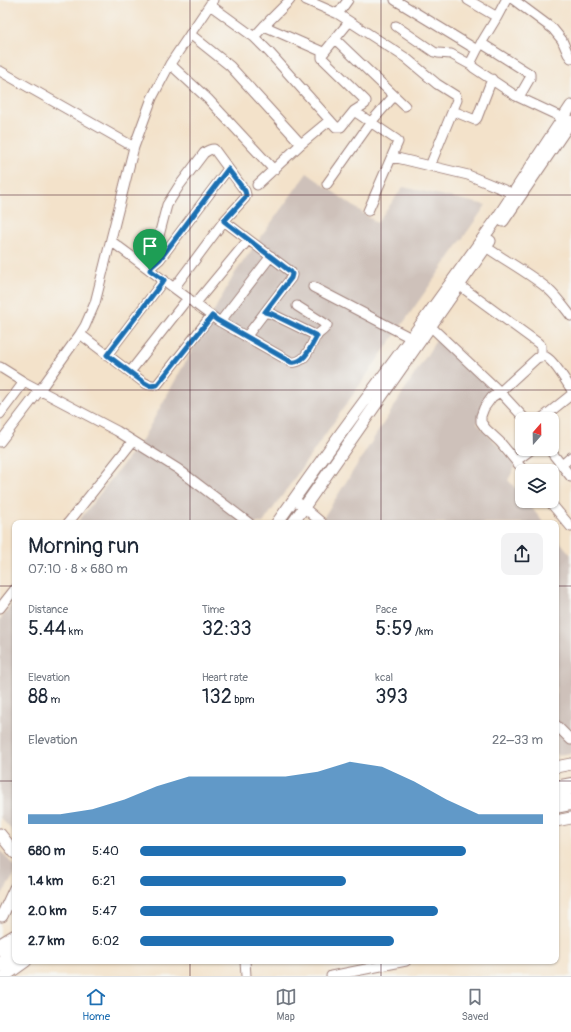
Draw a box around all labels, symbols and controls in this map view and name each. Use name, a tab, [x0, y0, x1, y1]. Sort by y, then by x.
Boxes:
pin	[133, 229, 167, 270]
icon: arrive	[139, 235, 161, 257]
north arrow	[515, 412, 559, 456]
map controls	[515, 412, 559, 508]
button: layers	[515, 464, 559, 508]
text: Morning run	[28, 532, 139, 560]
button: share	[501, 533, 543, 575]
text: 07:10 · 8 × 680 m	[28, 561, 128, 577]
text: Distance	[28, 603, 68, 616]
text: Time	[202, 603, 225, 616]
text: Pace	[375, 603, 397, 616]
text: 5.44	[28, 616, 66, 641]
text: 32:33	[202, 616, 252, 641]
text: 5:59	[375, 616, 413, 641]
text: km	[66, 625, 83, 638]
text: /km	[413, 625, 433, 638]
text: Elevation	[28, 671, 70, 684]
text: Heart rate	[202, 671, 248, 684]
text: kcal	[375, 671, 393, 684]
text: 88	[28, 684, 48, 709]
text: 132	[202, 684, 232, 709]
text: 393	[375, 684, 408, 709]
text: m	[48, 693, 60, 706]
text: bpm	[232, 693, 255, 706]
text: Elevation	[28, 732, 78, 748]
text: 22–33 m	[492, 732, 543, 748]
text: 680 m	[28, 843, 65, 859]
text: 5:40	[92, 843, 119, 859]
text: 1.4 km	[28, 873, 63, 889]
text: 6:21	[92, 873, 115, 889]
text: 2.0 km	[28, 903, 67, 919]
text: 5:47	[92, 903, 117, 919]
text: 2.7 km	[28, 933, 65, 949]
text: 6:02	[92, 933, 119, 949]
tab: Home	[82, 986, 110, 1023]
tab: Map	[275, 986, 297, 1023]
tab: Saved	[461, 986, 489, 1023]

